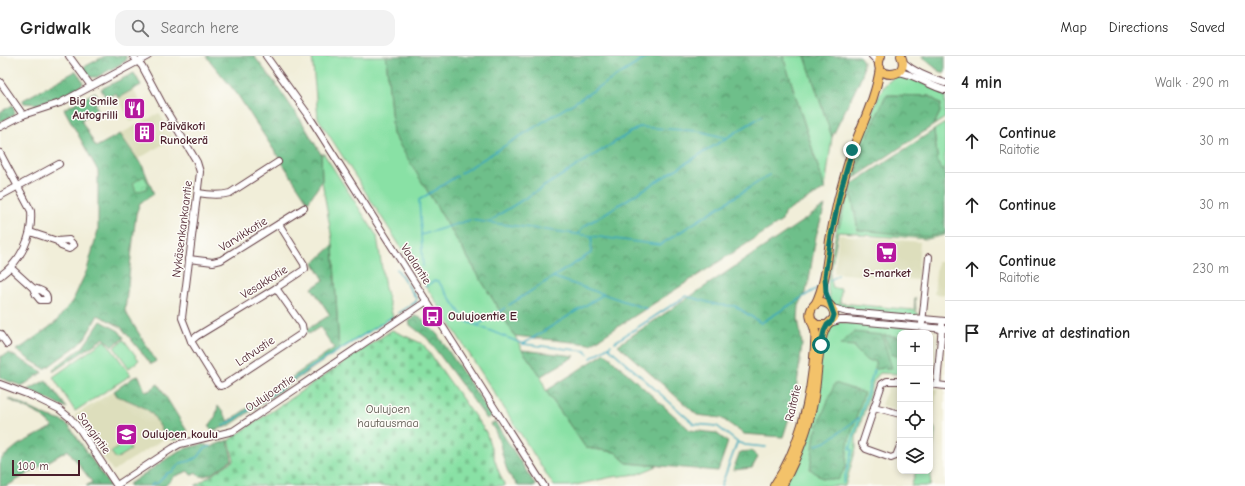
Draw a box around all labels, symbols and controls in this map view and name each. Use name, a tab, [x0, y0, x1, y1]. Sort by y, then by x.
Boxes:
search box	[115, 10, 395, 46]
text: Gridwalk	[20, 17, 91, 39]
icon: search	[129, 17, 151, 39]
text: Search here	[161, 19, 239, 37]
text: Map	[1060, 19, 1087, 36]
text: Directions	[1109, 19, 1168, 36]
text: Saved	[1190, 19, 1225, 36]
text: 4 min	[961, 73, 1002, 92]
text: Walk · 290 m	[1155, 75, 1229, 90]
place label: Big Smile Autogrilli	[69, 94, 118, 122]
restaurant icon: Big Smile Autogrilli	[121, 95, 147, 121]
place label: Päiväkoti Runokerä	[160, 119, 208, 147]
building icon: Päiväkoti Runokerä	[132, 120, 158, 146]
text: Continue	[999, 124, 1056, 142]
icon: ahead	[961, 130, 983, 152]
text: 30 m	[1199, 133, 1229, 148]
route end	[843, 141, 861, 159]
text: Raitotie	[999, 142, 1040, 157]
street label: Nykäsenkankaantie	[169, 180, 195, 278]
icon: ahead	[961, 194, 983, 216]
text: Continue	[999, 196, 1056, 214]
text: 30 m	[1199, 197, 1229, 212]
street label: Varvikkotie	[216, 214, 270, 254]
supermarket icon: S-market	[874, 239, 900, 265]
street label: Vaalantie	[398, 241, 434, 287]
text: Continue	[999, 252, 1056, 270]
icon: ahead	[961, 258, 983, 280]
text: 230 m	[1193, 261, 1229, 276]
street label: Vesakkotie	[238, 262, 290, 302]
place label: S-market	[863, 266, 912, 280]
text: Raitotie	[999, 270, 1040, 285]
bus stop icon: Oulujoentie E	[419, 303, 445, 329]
place label: Oulujoentie E	[448, 309, 517, 323]
icon: arrive	[961, 322, 983, 344]
text: Arrive at destination	[999, 324, 1130, 342]
map controls	[897, 330, 933, 474]
button: +	[897, 330, 933, 366]
street label: Latvustie	[233, 333, 277, 369]
route start	[812, 336, 830, 354]
button: −	[897, 366, 933, 402]
street label: Oulujoentie	[243, 371, 297, 415]
street label: Raitotie	[782, 383, 804, 423]
park label: Oulujoen hautausmaa	[357, 402, 419, 430]
button: locate	[897, 402, 933, 438]
street label: Sangintie	[74, 410, 114, 456]
school or university icon: Oulujoen koulu	[113, 421, 139, 447]
place label: Oulujoen koulu	[142, 427, 218, 441]
button: layers	[897, 438, 933, 474]
scale bar	[12, 458, 80, 477]
text: 100 m	[18, 460, 49, 473]

